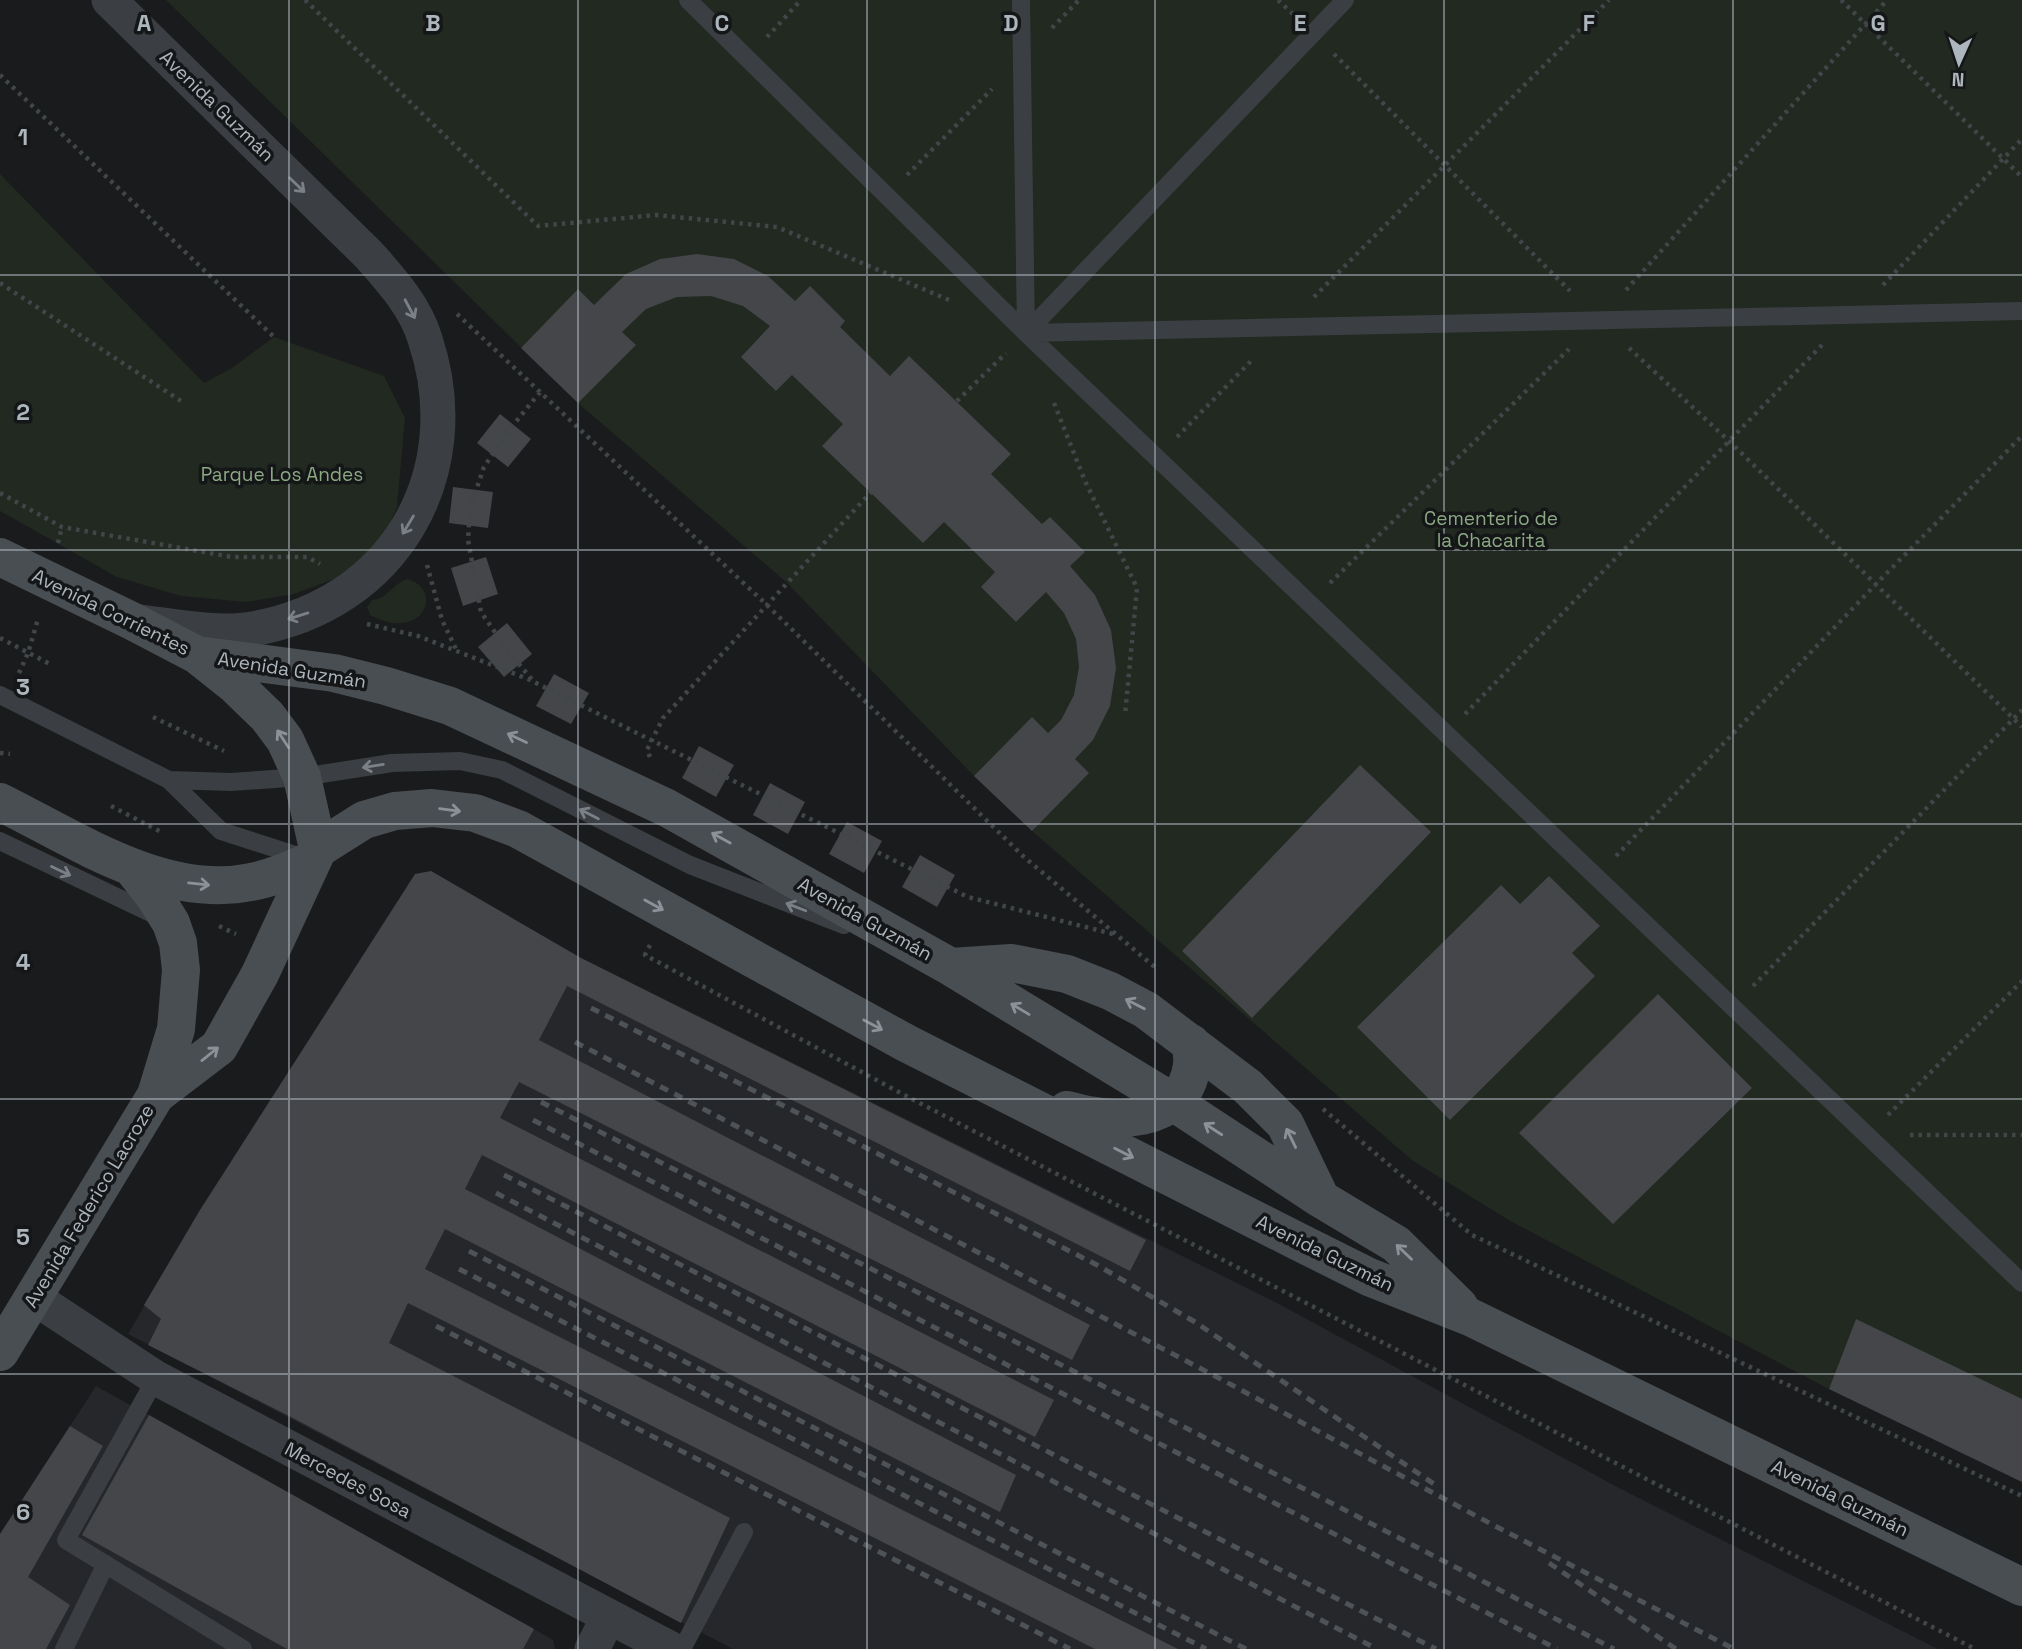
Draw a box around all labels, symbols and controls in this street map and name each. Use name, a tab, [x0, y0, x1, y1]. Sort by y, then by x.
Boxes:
text: A	[137, 8, 152, 38]
text: B	[425, 8, 441, 38]
text: C	[715, 8, 729, 38]
text: D	[1003, 8, 1019, 38]
text: E	[1294, 8, 1306, 38]
text: F	[1583, 8, 1595, 38]
text: G	[1870, 8, 1886, 38]
north arrow	[1924, 28, 1994, 98]
street label: Avenida Guzmán	[154, 45, 280, 167]
text: N	[1951, 67, 1965, 92]
text: 1	[18, 122, 28, 152]
one-way arrow	[288, 176, 305, 193]
one-way arrow	[403, 299, 417, 319]
text: 2	[16, 397, 30, 427]
park label: Parque Los Andes	[201, 462, 363, 487]
park label: Cementerio de la Chacarita	[1424, 506, 1558, 553]
one-way arrow	[401, 515, 415, 535]
street label: Avenida Corrientes	[28, 563, 194, 661]
one-way arrow	[288, 611, 310, 624]
street label: Avenida Guzmán	[216, 646, 368, 694]
text: 3	[16, 672, 30, 702]
one-way arrow	[275, 729, 289, 749]
one-way arrow	[507, 730, 528, 744]
one-way arrow	[362, 760, 385, 773]
one-way arrow	[438, 804, 460, 817]
one-way arrow	[579, 806, 600, 820]
one-way arrow	[711, 831, 731, 845]
one-way arrow	[50, 865, 71, 879]
street label: Avenida Guzmán	[793, 872, 937, 966]
one-way arrow	[187, 878, 210, 891]
one-way arrow	[644, 898, 664, 912]
one-way arrow	[786, 899, 808, 912]
text: 4	[16, 947, 31, 977]
one-way arrow	[1125, 997, 1146, 1010]
one-way arrow	[1010, 1002, 1030, 1016]
one-way arrow	[862, 1019, 883, 1032]
one-way arrow	[200, 1046, 218, 1061]
street label: Avenida Federico Lacroze	[18, 1100, 160, 1312]
one-way arrow	[1204, 1121, 1223, 1136]
one-way arrow	[1284, 1128, 1298, 1149]
one-way arrow	[1113, 1147, 1134, 1160]
street label: Avenida Guzmán	[1252, 1209, 1398, 1297]
text: 5	[16, 1222, 30, 1252]
one-way arrow	[1396, 1244, 1413, 1261]
street label: Mercedes Sosa	[280, 1436, 416, 1524]
street label: Avenida Guzmán	[1767, 1454, 1913, 1542]
text: 6	[16, 1497, 30, 1527]

